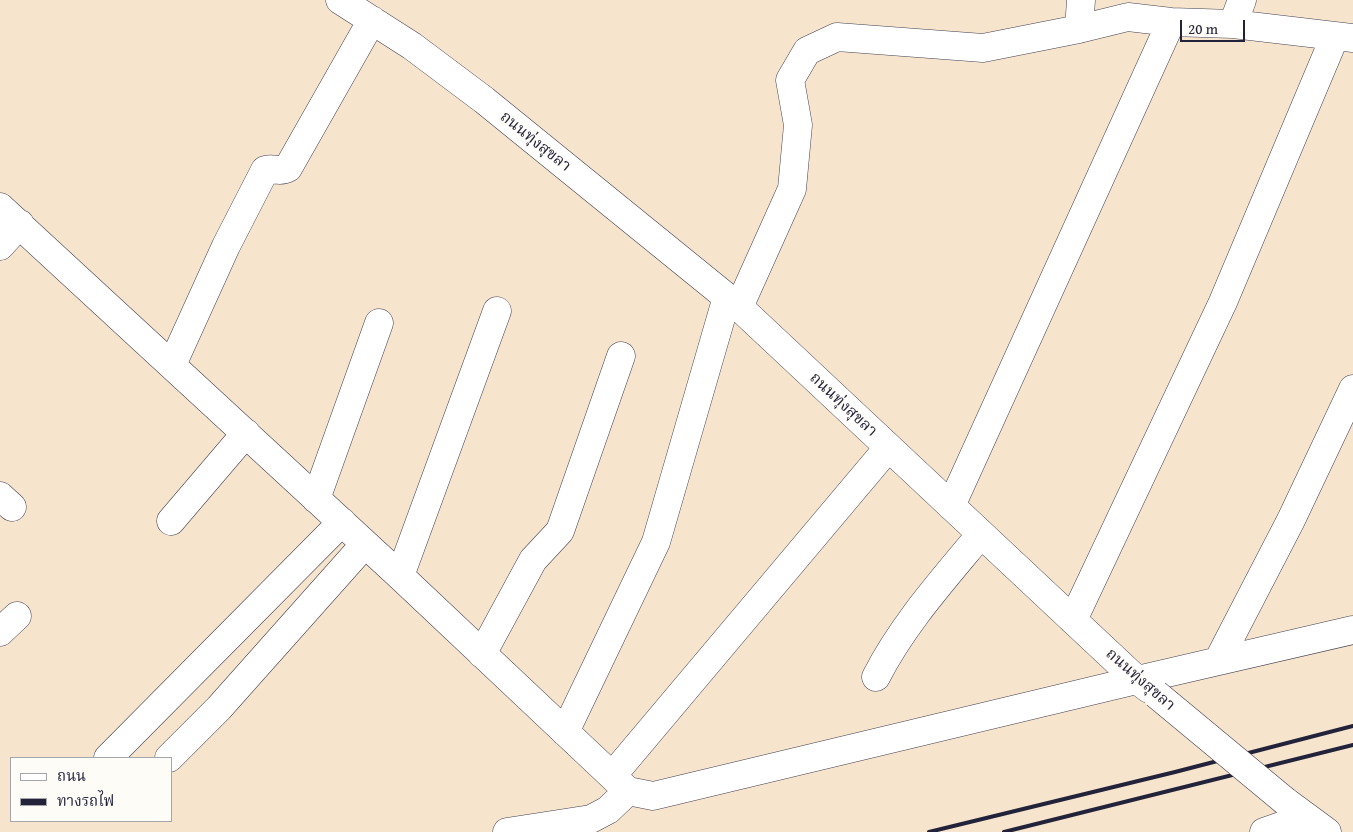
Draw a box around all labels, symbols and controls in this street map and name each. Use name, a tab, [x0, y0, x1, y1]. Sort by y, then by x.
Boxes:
scale bar	[1183, 10, 1248, 42]
text: 20 m	[1188, 18, 1218, 39]
street label: ถนนทุ่งสุขลา	[496, 108, 574, 176]
street label: ถนนทุ่งสุขลา	[805, 369, 881, 441]
street label: ถนนทุ่งสุขลา	[1101, 645, 1179, 715]
legend	[10, 757, 172, 822]
text: ถนน	[57, 765, 86, 786]
text: ทางรถไฟ	[57, 790, 114, 811]

